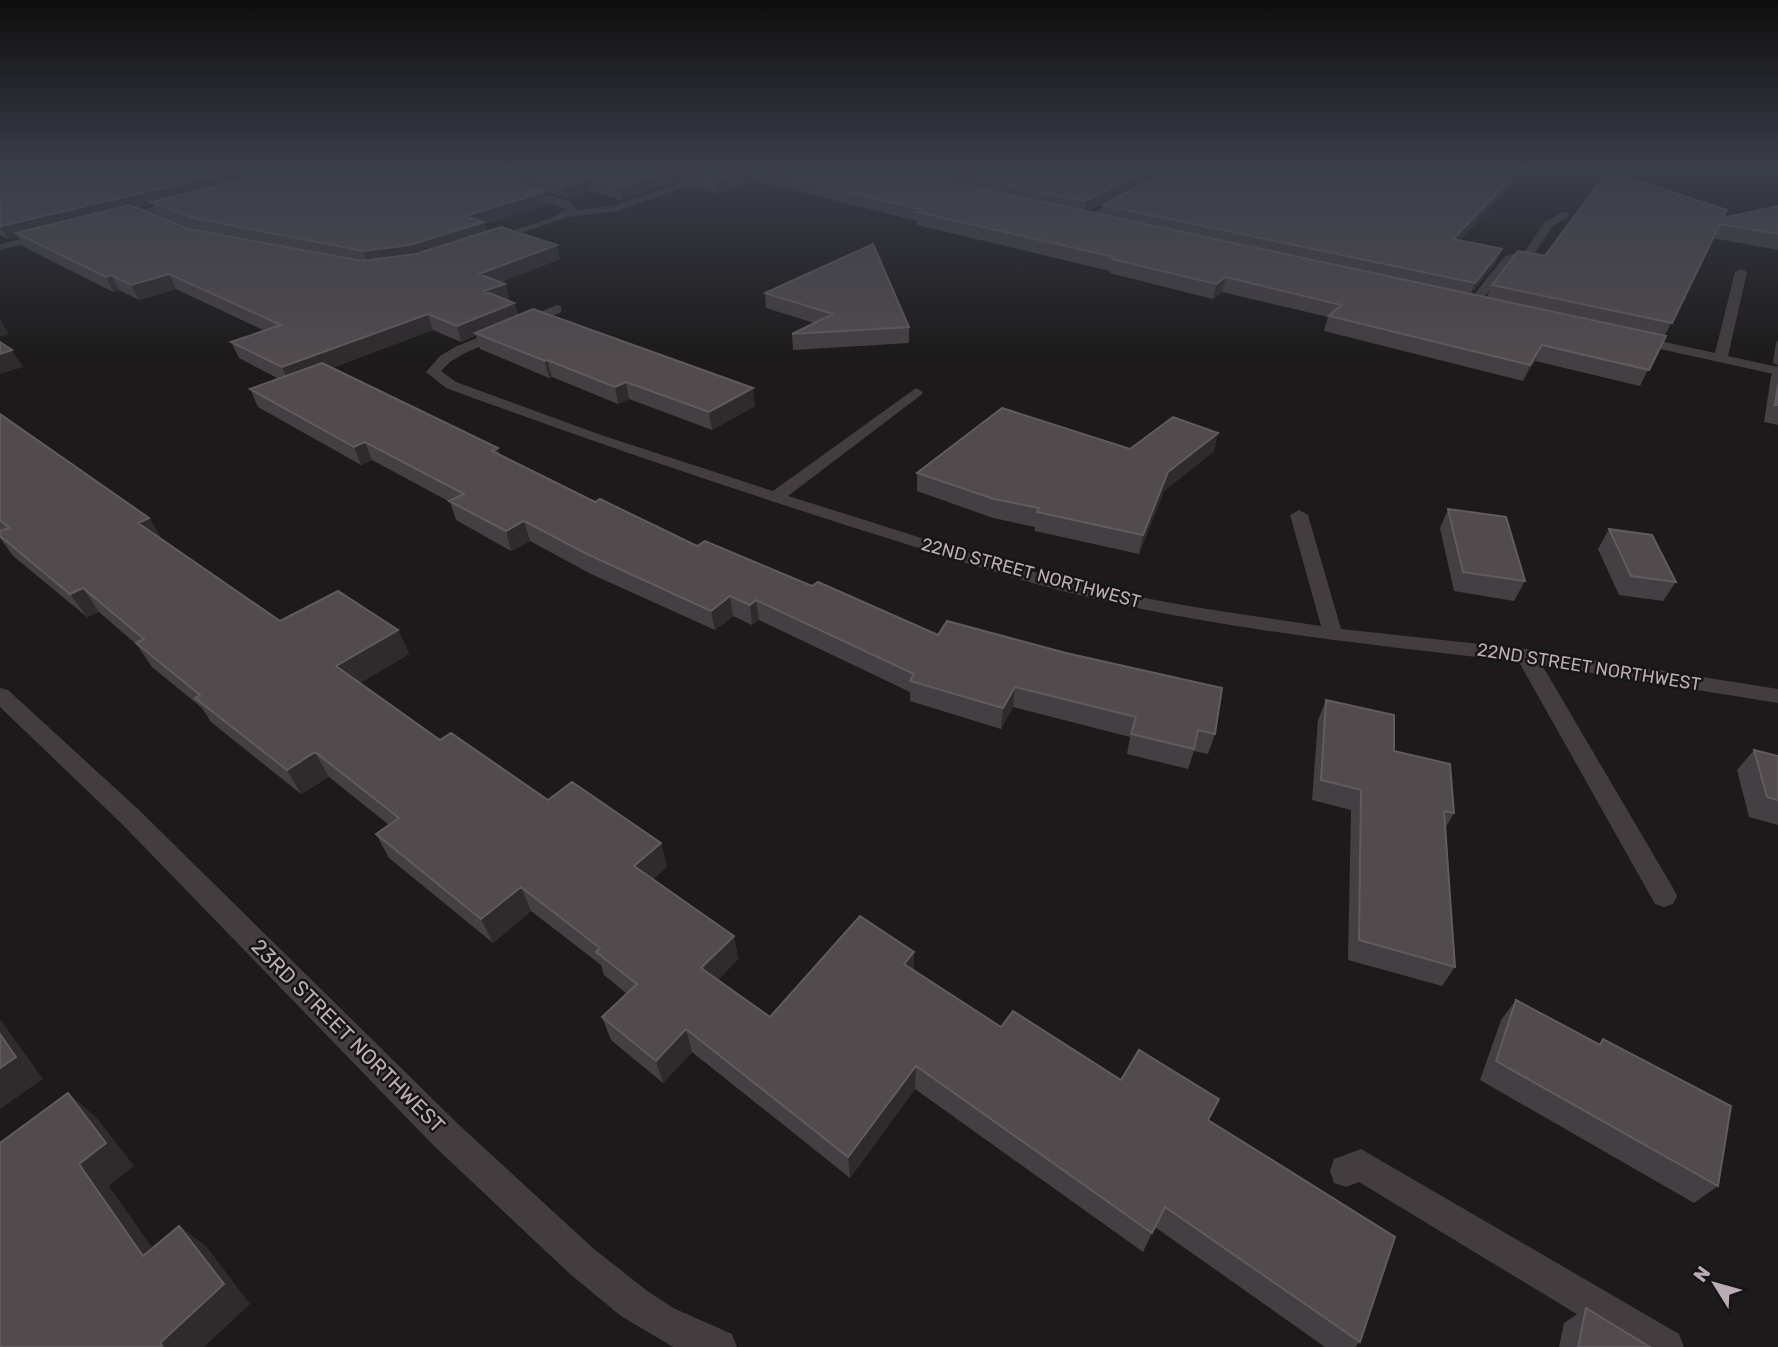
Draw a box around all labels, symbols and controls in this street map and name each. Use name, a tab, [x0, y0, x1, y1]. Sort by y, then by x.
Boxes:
street label: 22ND STREET NORTHWEST	[919, 533, 1143, 613]
street label: 22ND STREET NORTHWEST	[1476, 638, 1702, 696]
street label: 23RD STREET NORTHWEST	[246, 934, 450, 1138]
north arrow	[1680, 1249, 1750, 1319]
text: N	[1689, 1262, 1715, 1286]

